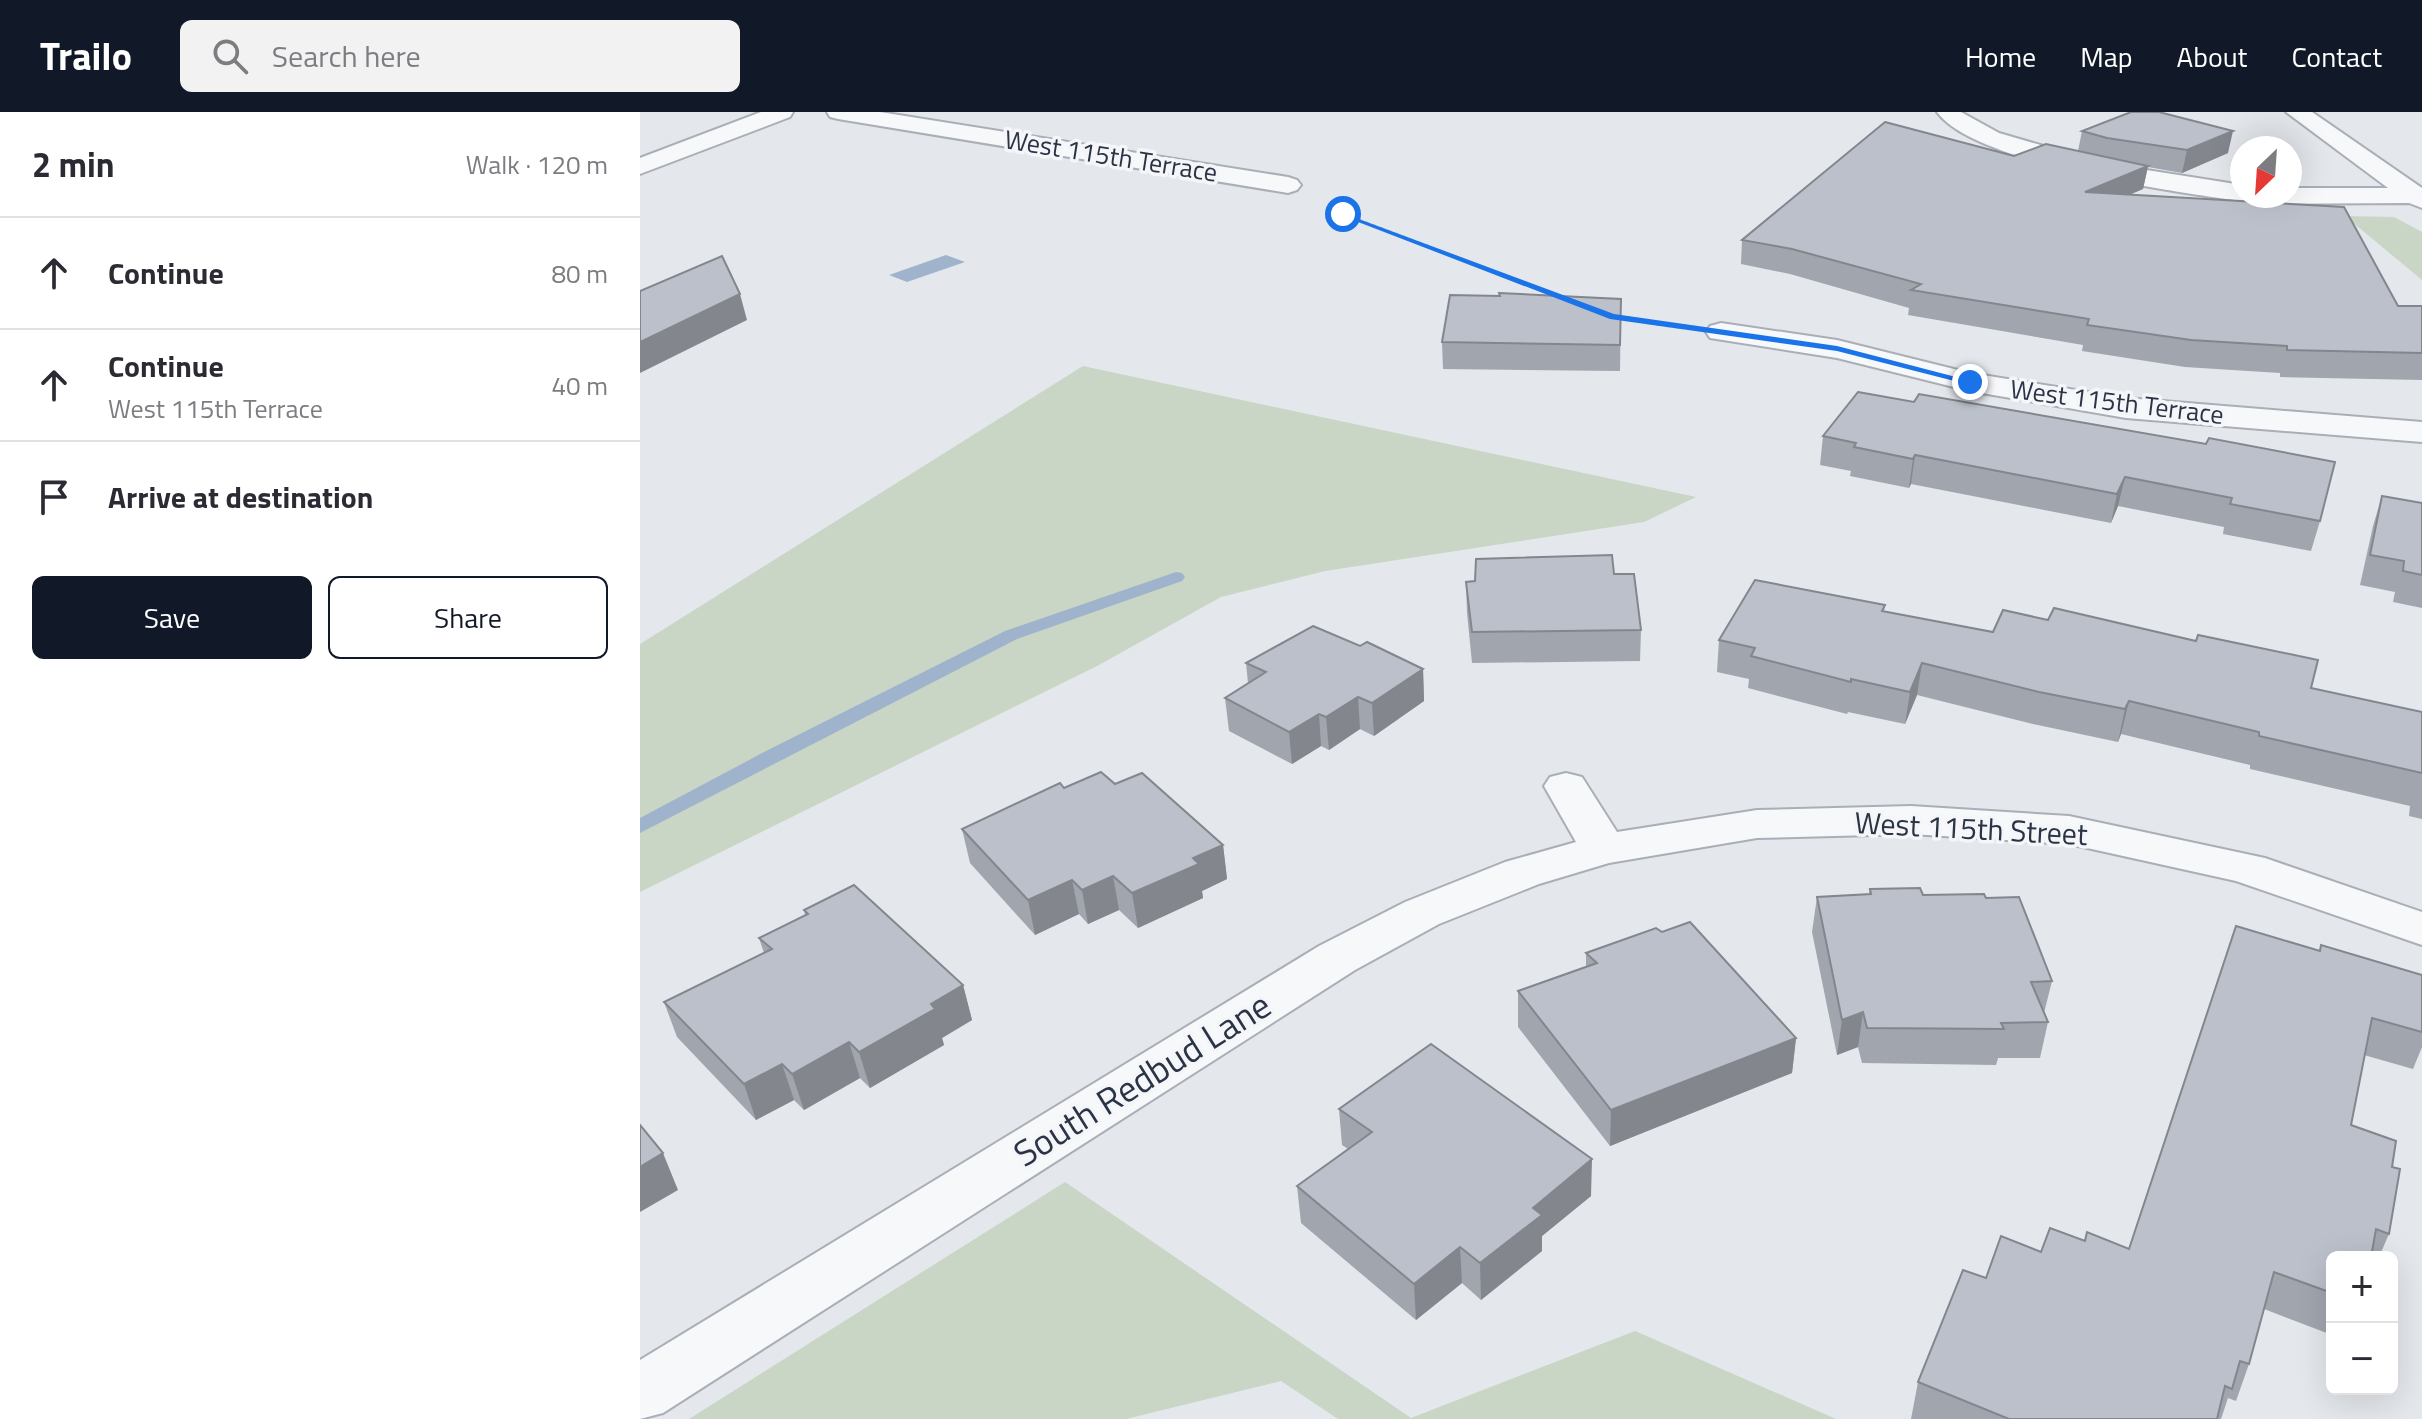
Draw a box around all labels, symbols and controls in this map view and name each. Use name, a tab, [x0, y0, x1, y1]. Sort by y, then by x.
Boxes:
search box	[180, 20, 740, 92]
text: Trailo	[40, 27, 132, 85]
text: Search here	[272, 33, 421, 79]
icon: search	[208, 34, 252, 78]
text: Home	[1965, 35, 2036, 78]
text: Map	[2080, 35, 2133, 78]
text: About	[2177, 35, 2247, 78]
text: Contact	[2291, 35, 2382, 78]
street label: West 115th Terrace	[1002, 119, 1220, 192]
north arrow	[2230, 136, 2302, 208]
text: 2 min	[32, 138, 115, 190]
text: Walk · 120 m	[466, 145, 608, 184]
route start	[1325, 196, 1361, 232]
text: Continue	[108, 250, 224, 296]
icon: ahead	[32, 251, 76, 295]
text: 80 m	[551, 254, 608, 293]
text: Continue	[108, 343, 224, 389]
icon: ahead	[32, 363, 76, 407]
route end	[1952, 364, 1988, 400]
text: 40 m	[551, 366, 608, 405]
street label: West 115th Terrace	[2008, 369, 2226, 434]
text: West 115th Terrace	[108, 389, 323, 428]
text: Arrive at destination	[108, 474, 373, 520]
icon: arrive	[32, 475, 76, 519]
button: Save	[32, 576, 312, 659]
button: Share	[328, 576, 608, 659]
street label: West 115th Street	[1853, 799, 2089, 857]
street label: South Redbud Lane	[1002, 977, 1281, 1180]
map controls	[2326, 1251, 2398, 1395]
button: +	[2326, 1251, 2398, 1323]
button: −	[2326, 1323, 2398, 1395]

